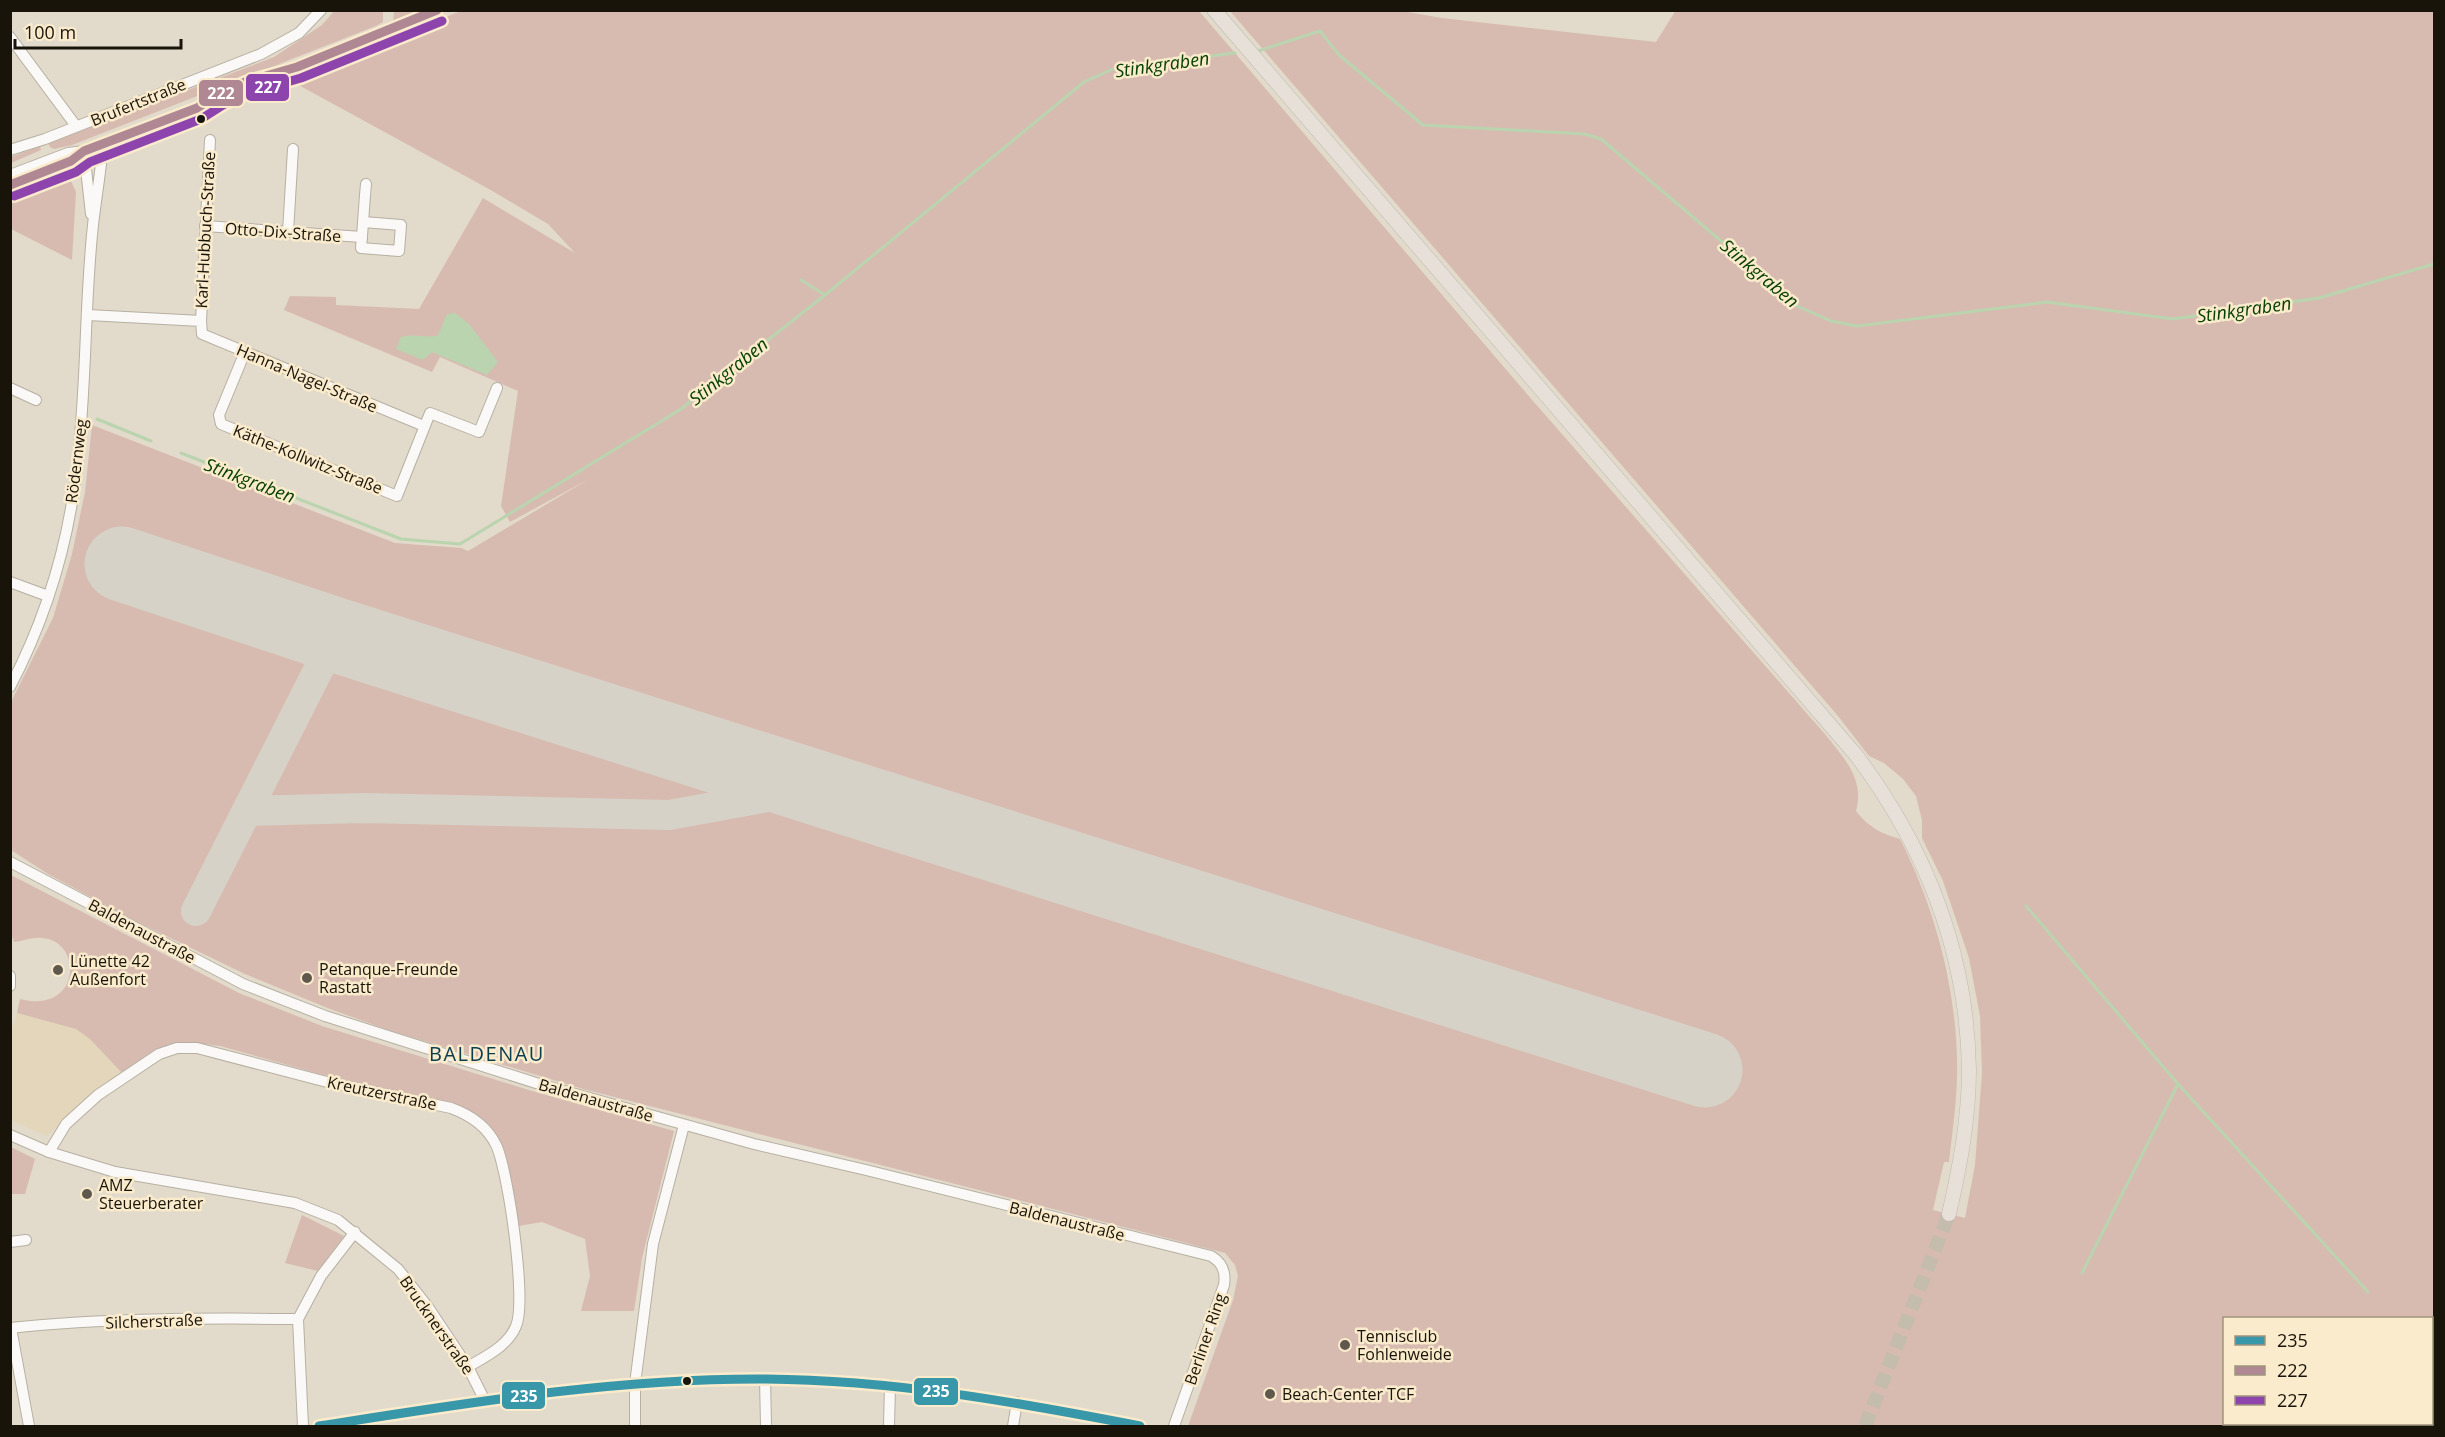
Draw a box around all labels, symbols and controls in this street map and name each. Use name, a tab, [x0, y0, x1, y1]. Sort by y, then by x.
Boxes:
scale bar	[15, 12, 182, 50]
text: 100 m	[24, 20, 76, 44]
water label: Stinkgraben	[1113, 45, 1211, 83]
street label: Brufertstraße	[87, 73, 189, 131]
line badge: 227	[245, 73, 290, 102]
text: 227	[254, 76, 282, 98]
line badge: 222	[198, 79, 244, 107]
text: 222	[207, 82, 235, 104]
unlabelled marker	[195, 113, 207, 125]
street label: Karl-Hubbuch-Straße	[190, 151, 220, 309]
street label: Otto-Dix-Straße	[224, 217, 342, 247]
water label: Stinkgraben	[1716, 233, 1804, 313]
water label: Stinkgraben	[2195, 290, 2293, 328]
water label: Stinkgraben	[683, 332, 773, 410]
street label: Hanna-Nagel-Straße	[233, 338, 381, 418]
street label: Rödernweg	[60, 417, 92, 504]
street label: Käthe-Kollwitz-Straße	[230, 419, 386, 499]
water label: Stinkgraben	[201, 452, 299, 508]
street label: Baldenaustraße	[85, 894, 199, 968]
place label: Lünette 42 Außenfort	[70, 950, 150, 990]
place label: Petanque-Freunde Rastatt	[319, 958, 458, 998]
marker: Lünette 42 Außenfort	[51, 963, 65, 977]
marker: Petanque-Freunde Rastatt	[300, 971, 314, 985]
district label: BALDENAU	[429, 1040, 545, 1067]
street label: Kreutzerstraße	[325, 1071, 439, 1115]
street label: Baldenaustraße	[536, 1073, 656, 1127]
place label: AMZ Steuerberater	[99, 1174, 204, 1214]
marker: AMZ Steuerberater	[80, 1187, 94, 1201]
street label: Baldenaustraße	[1007, 1196, 1127, 1246]
street label: Brucknerstraße	[395, 1271, 479, 1379]
street label: Berliner Ring	[1179, 1290, 1231, 1388]
street label: Silcherstraße	[105, 1308, 203, 1334]
legend	[2223, 1317, 2433, 1425]
place label: Tennisclub Fohlenweide	[1357, 1325, 1452, 1365]
text: 235	[2277, 1328, 2308, 1352]
marker: Tennisclub Fohlenweide	[1338, 1338, 1352, 1352]
text: 222	[2277, 1358, 2308, 1382]
unlabelled marker	[681, 1375, 693, 1387]
line badge: 235	[913, 1377, 959, 1406]
text: 235	[922, 1380, 950, 1402]
line badge: 235	[501, 1381, 546, 1410]
place label: Beach-Center TCF	[1282, 1383, 1414, 1405]
text: 235	[510, 1385, 538, 1407]
marker: Beach-Center TCF	[1263, 1387, 1277, 1401]
text: 227	[2277, 1388, 2308, 1412]

